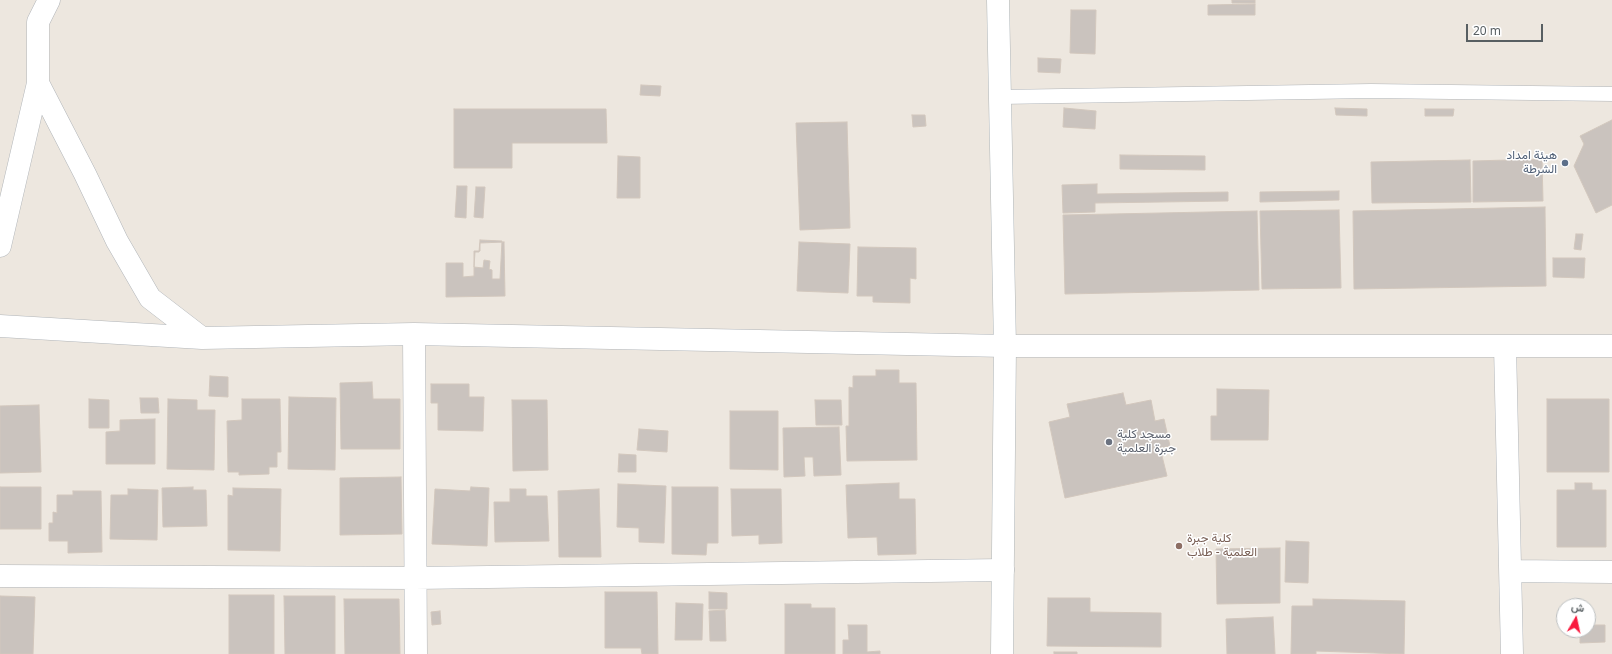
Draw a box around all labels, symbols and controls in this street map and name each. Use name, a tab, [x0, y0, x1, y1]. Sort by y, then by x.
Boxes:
scale bar	[1468, 16, 1545, 42]
text: 20 m	[1473, 22, 1501, 39]
place label: هيئة امداد الشرطة	[1507, 149, 1557, 177]
marker: هيئة امداد الشرطة	[1560, 158, 1570, 168]
place label: مسجد كلية جبرة العلمية	[1117, 428, 1176, 456]
marker: مسجد كلية جبرة العلمية	[1104, 437, 1114, 447]
place label: كلية جبرة العلمية - طلاب	[1187, 532, 1257, 560]
marker: كلية جبرة العلمية - طلاب	[1174, 541, 1184, 551]
north arrow	[1556, 598, 1596, 638]
text: ش	[1570, 598, 1586, 615]

